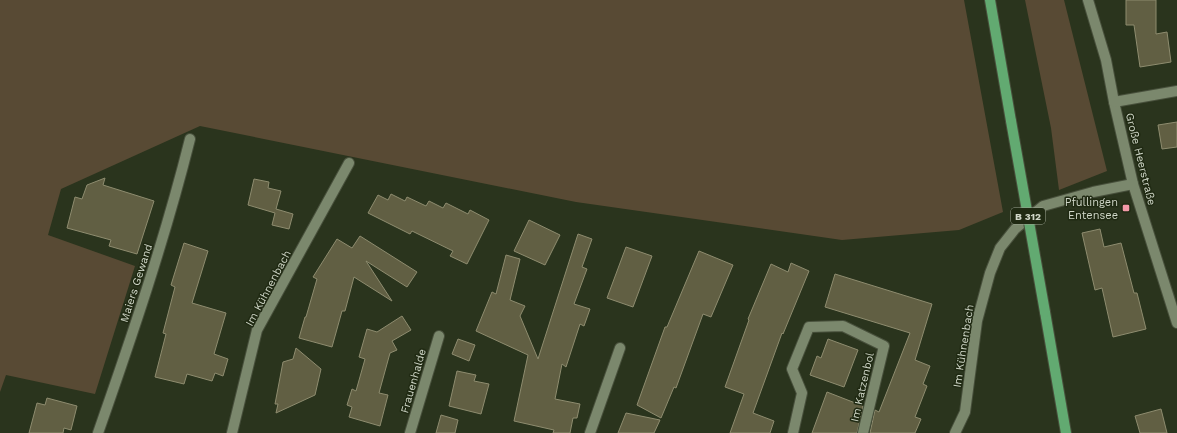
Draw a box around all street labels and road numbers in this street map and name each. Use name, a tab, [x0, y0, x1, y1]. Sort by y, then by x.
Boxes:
street label: Große Heerstraße	[1123, 112, 1158, 207]
road number: B 312	[1011, 208, 1045, 224]
street label: Maiers Gewand	[118, 242, 155, 324]
street label: Im Kühnenbach	[243, 248, 294, 328]
street label: Im Kühnenbach	[951, 304, 976, 389]
street label: Frauenhalde	[398, 347, 429, 415]
street label: Im Katzenbol	[848, 350, 877, 423]

